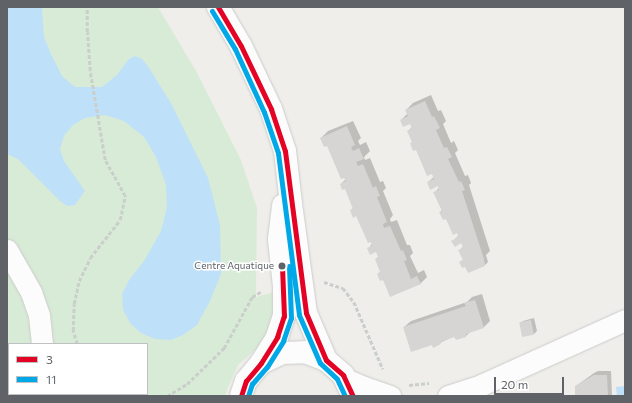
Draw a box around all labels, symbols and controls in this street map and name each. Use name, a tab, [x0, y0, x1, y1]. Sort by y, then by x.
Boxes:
place label: Centre Aquatique	[194, 260, 274, 272]
marker: Centre Aquatique	[277, 261, 287, 271]
legend	[8, 343, 148, 395]
text: 3	[46, 352, 53, 366]
scale bar	[496, 369, 566, 395]
text: 11	[46, 372, 56, 386]
text: 20 m	[501, 377, 528, 391]

